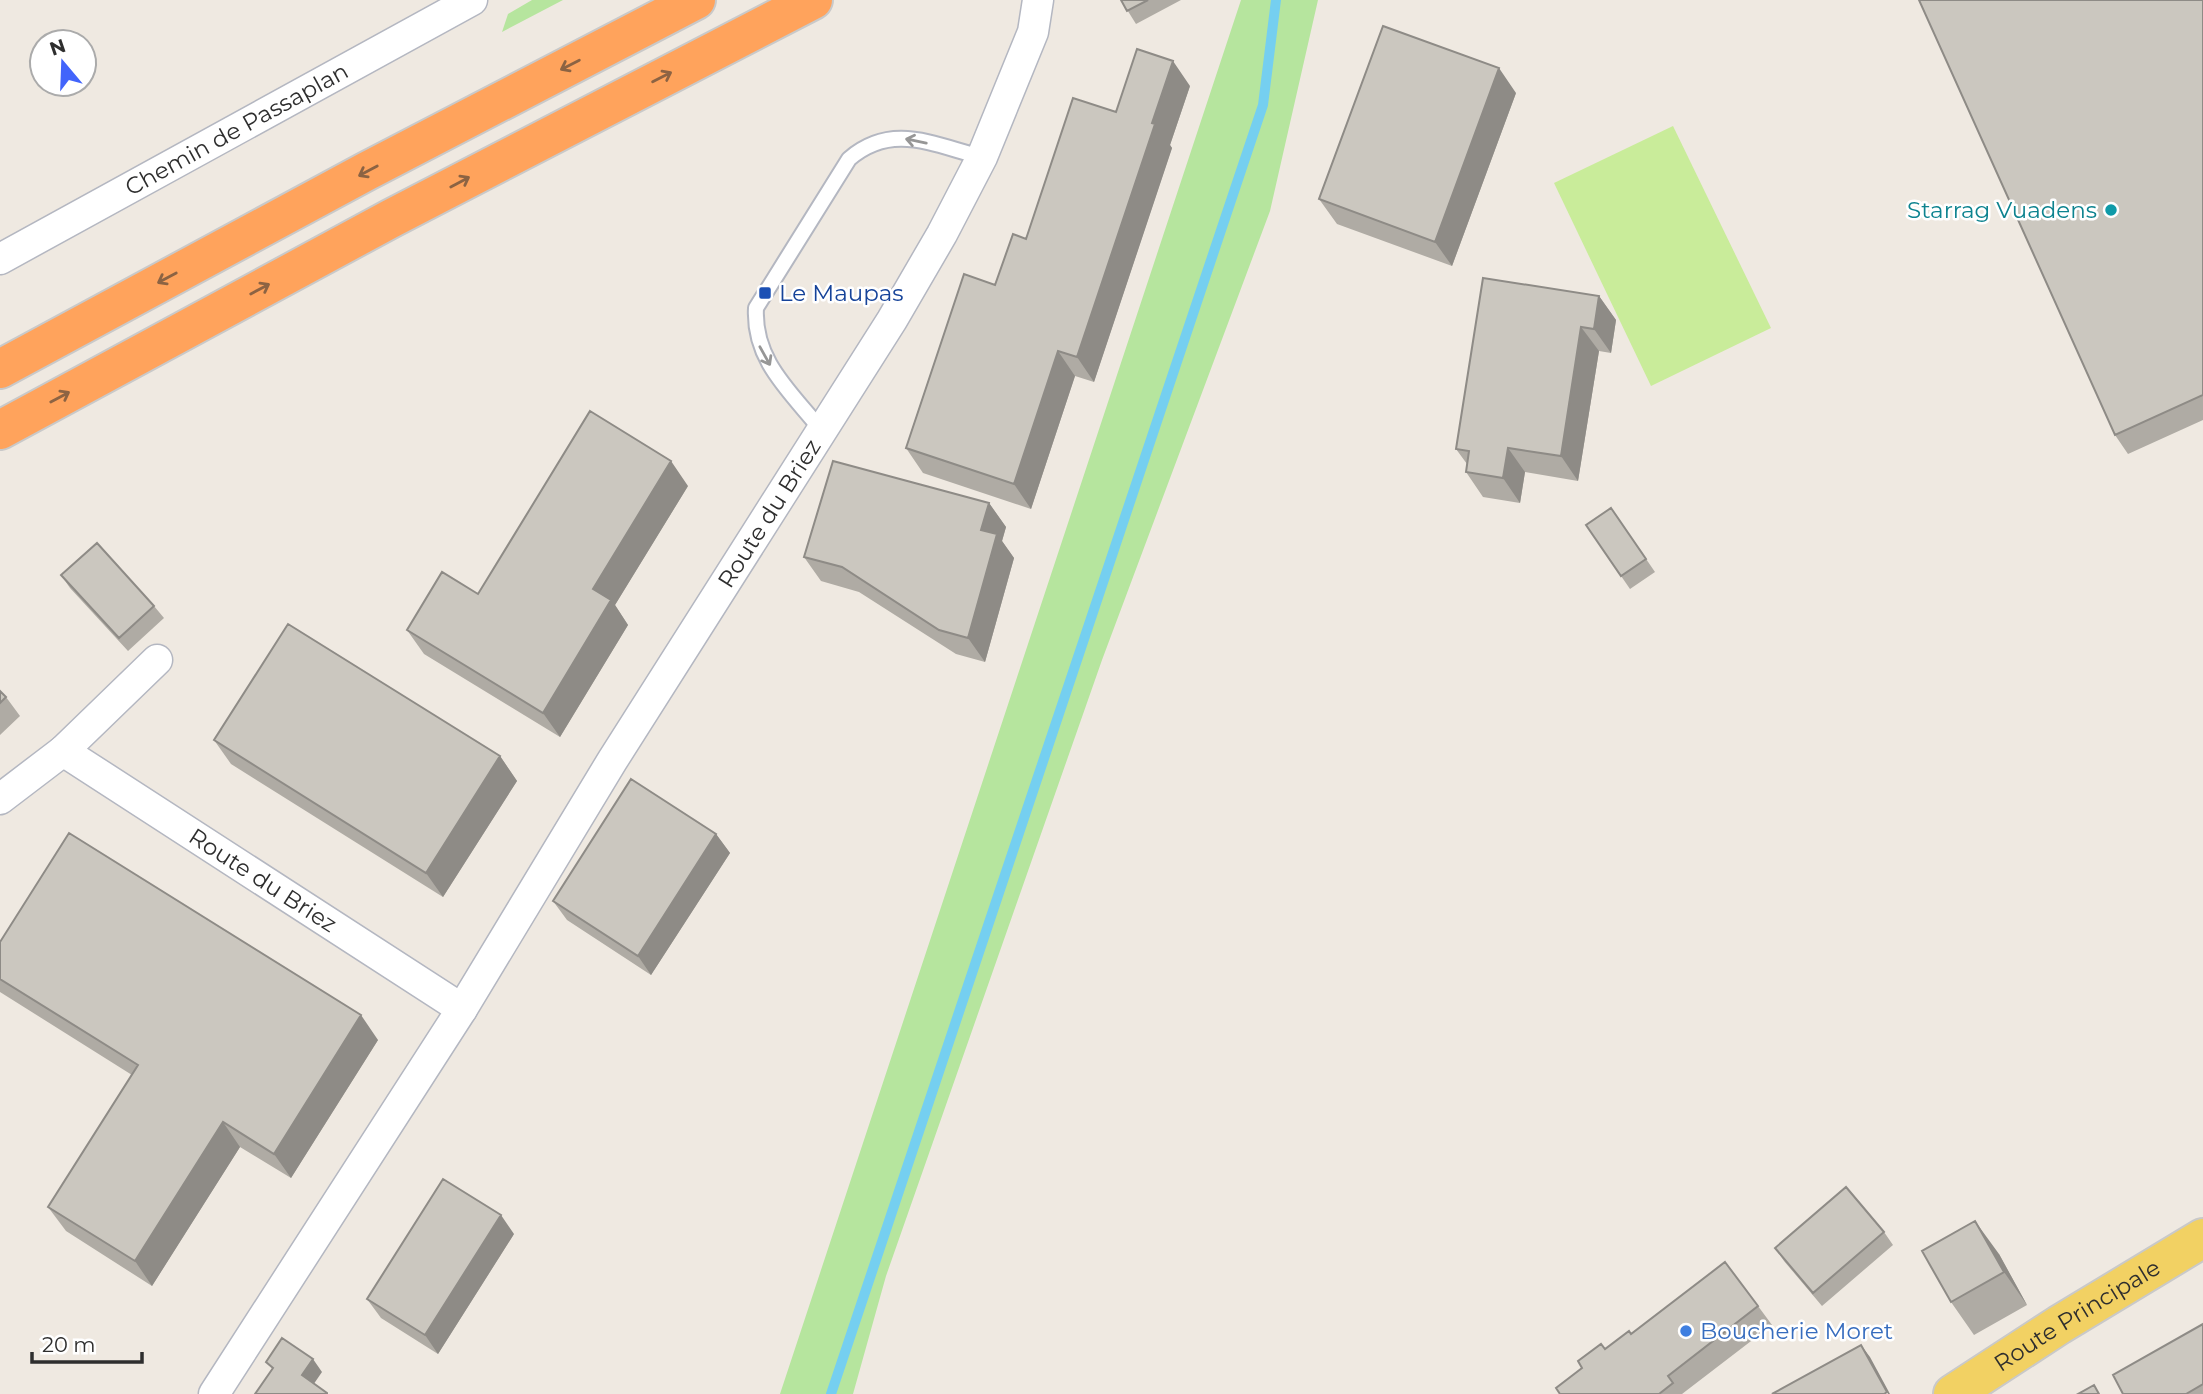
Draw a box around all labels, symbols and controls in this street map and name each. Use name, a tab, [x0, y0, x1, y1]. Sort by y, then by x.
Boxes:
north arrow	[28, 28, 98, 98]
text: N	[47, 34, 69, 61]
street label: Chemin de Passaplan	[120, 57, 353, 202]
one-way arrow	[560, 59, 581, 72]
one-way arrow	[652, 70, 672, 84]
one-way arrow	[905, 134, 928, 148]
one-way arrow	[358, 164, 379, 178]
one-way arrow	[450, 174, 470, 188]
place label: Starrag Vuadens	[1907, 196, 2097, 224]
marker: Starrag Vuadens	[2103, 202, 2119, 218]
one-way arrow	[158, 271, 178, 285]
place label: Le Maupas	[779, 279, 904, 307]
one-way arrow	[249, 282, 269, 296]
marker: Le Maupas	[757, 285, 773, 301]
one-way arrow	[758, 346, 772, 366]
one-way arrow	[49, 390, 69, 404]
street label: Route du Briez	[712, 434, 827, 593]
street label: Route du Briez	[184, 822, 342, 938]
street label: Route Principale	[1989, 1253, 2165, 1377]
place label: Boucherie Moret	[1700, 1317, 1893, 1345]
scale bar	[32, 1320, 142, 1364]
marker: Boucherie Moret	[1678, 1323, 1694, 1339]
text: 20 m	[42, 1332, 96, 1357]

